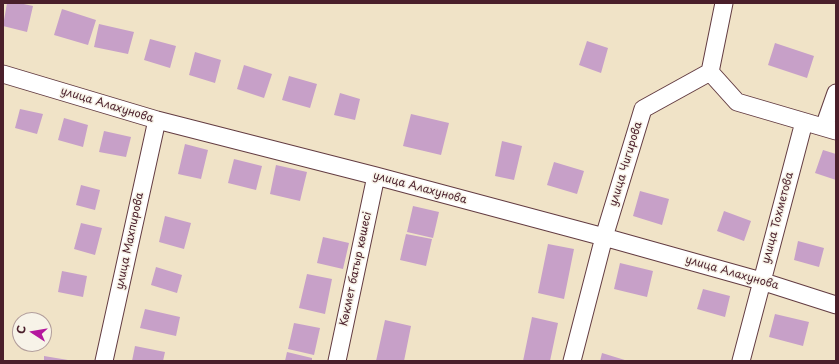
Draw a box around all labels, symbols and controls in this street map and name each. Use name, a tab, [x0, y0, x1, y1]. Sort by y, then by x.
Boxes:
street label: улица Алахунова	[59, 85, 155, 125]
street label: улица Чигирова	[607, 120, 645, 208]
street label: улица Алахунова	[372, 169, 468, 207]
street label: улица Тохметова	[759, 171, 797, 265]
street label: улица Махпирова	[113, 191, 147, 291]
street label: Көкмет батыр көшесі	[337, 211, 375, 327]
street label: улица Алахунова	[684, 253, 780, 293]
north arrow	[12, 312, 52, 352]
text: С	[12, 324, 30, 335]

